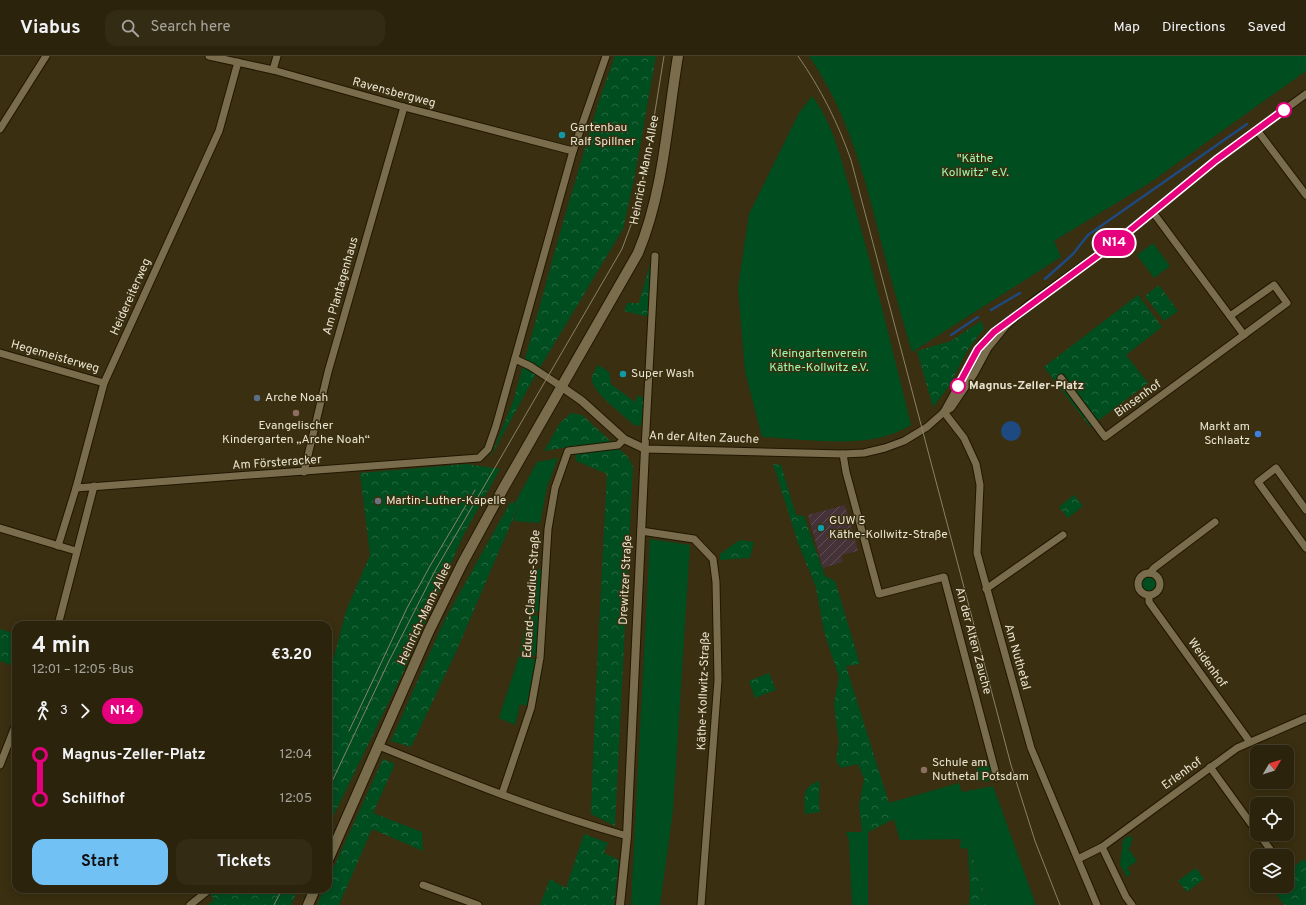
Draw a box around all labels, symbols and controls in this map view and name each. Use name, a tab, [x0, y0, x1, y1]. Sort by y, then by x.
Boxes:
search box	[105, 10, 385, 46]
text: Viabus	[20, 16, 81, 40]
icon: search	[119, 17, 141, 39]
text: Search here	[151, 18, 231, 37]
text: Map	[1114, 19, 1140, 36]
text: Directions	[1162, 19, 1226, 36]
text: Saved	[1248, 19, 1286, 36]
street label: Ravensbergweg	[351, 74, 437, 112]
unlabelled marker	[1276, 102, 1292, 118]
street label: Heinrich-Mann-Allee	[627, 114, 663, 226]
place label: Gartenbau Ralf Spillner	[570, 120, 636, 150]
marker: Gartenbau Ralf Spillner	[557, 130, 567, 140]
park label: "Käthe Kollwitz" e.V.	[941, 151, 1009, 181]
line badge: N14	[1091, 230, 1137, 256]
text: N14	[1102, 234, 1126, 251]
street label: Am Plantagenhaus	[319, 235, 363, 337]
street label: Heidereiterweg	[107, 256, 155, 338]
street label: Hegemeisterweg	[9, 337, 101, 377]
park label: Kleingartenverein Käthe-Kollwitz e.V.	[769, 346, 869, 376]
place label: Super Wash	[631, 366, 694, 382]
marker: Super Wash	[618, 369, 628, 379]
street label: Binsenhof	[1111, 377, 1165, 421]
marker: Magnus-Zeller-Platz	[950, 378, 966, 394]
place label: Magnus-Zeller-Platz	[969, 378, 1084, 394]
place label: Arche Noah	[265, 390, 328, 406]
marker: Arche Noah	[252, 393, 262, 403]
marker: Evangelischer Kindergarten „Arche Noah“	[291, 408, 301, 418]
place label: Evangelischer Kindergarten „Arche Noah“	[222, 418, 370, 448]
place label: Markt am Schlaatz	[1199, 419, 1250, 449]
street label: An der Alten Zauche	[649, 428, 759, 448]
marker: Markt am Schlaatz	[1253, 429, 1263, 439]
street label: Am Försteracker	[232, 452, 322, 474]
place label: Martin-Luther-Kapelle	[386, 493, 506, 509]
marker: Martin-Luther-Kapelle	[373, 496, 383, 506]
place label: GUW 5 Käthe-Kollwitz-Straße	[829, 513, 948, 543]
marker: GUW 5 Käthe-Kollwitz-Straße	[816, 523, 826, 533]
street label: Eduard-Claudius-Straße	[520, 529, 544, 659]
street label: Drewitzer Straße	[616, 535, 636, 625]
street label: Heinrich-Mann-Allee	[394, 560, 456, 668]
street label: An der Alten Zauche	[951, 586, 995, 696]
street label: Am Nuthetal	[1000, 622, 1034, 692]
street label: Käthe-Kollwitz-Straße	[694, 631, 714, 751]
text: 4 min	[32, 633, 90, 660]
street label: Weidenhof	[1184, 635, 1230, 691]
text: €3.20	[271, 646, 312, 665]
text: 12:01 – 12:05 · Bus	[32, 662, 134, 678]
icon: walk	[32, 700, 54, 722]
icon: forward	[74, 700, 96, 722]
text: N14	[110, 702, 135, 719]
text: 3	[60, 703, 68, 719]
north arrow	[1250, 745, 1294, 789]
map controls	[1250, 745, 1294, 893]
text: Magnus-Zeller-Platz	[62, 746, 206, 765]
text: 12:04	[280, 747, 312, 763]
street label: Erlenhof	[1159, 754, 1205, 794]
place label: Schule am Nuthetal Potsdam	[932, 755, 1029, 785]
marker: Schule am Nuthetal Potsdam	[919, 765, 929, 775]
text: Schilfhof	[62, 790, 125, 809]
text: 12:05	[280, 791, 312, 807]
button: locate	[1250, 797, 1294, 841]
button: Start	[32, 839, 168, 885]
button: Tickets	[176, 839, 312, 885]
button: layers	[1250, 849, 1294, 893]

